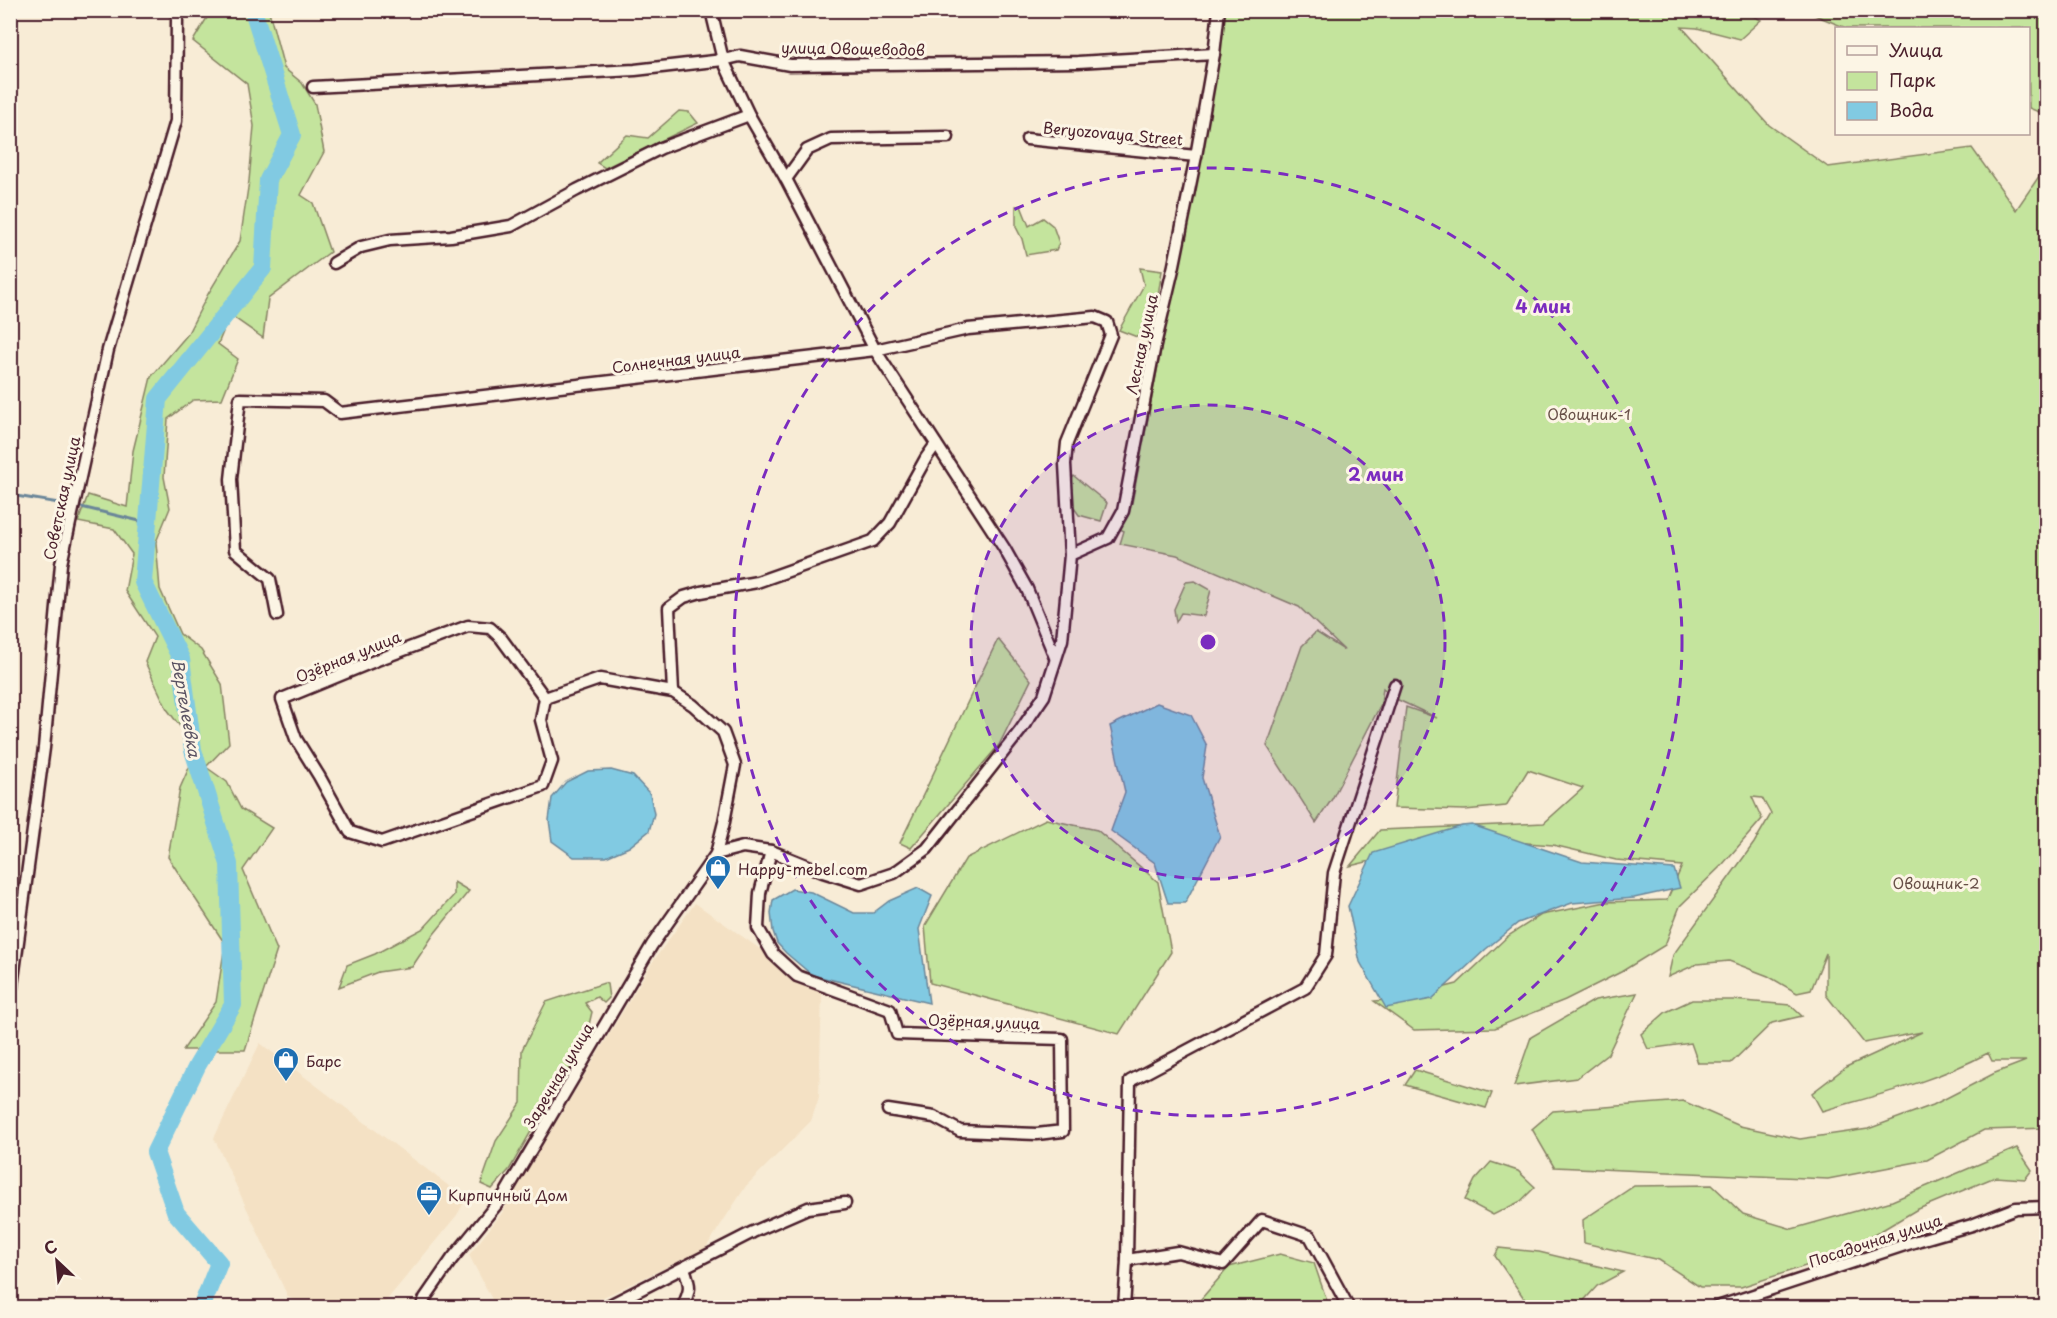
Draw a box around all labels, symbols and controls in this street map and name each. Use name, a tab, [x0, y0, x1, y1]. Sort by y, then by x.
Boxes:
legend	[1835, 27, 2030, 135]
street label: улица Овощеводов	[781, 35, 925, 61]
text: Улица	[1889, 36, 1943, 63]
text: Парк	[1889, 66, 1936, 93]
text: Вода	[1889, 96, 1934, 123]
street label: Beryozovaya Street	[1042, 115, 1184, 151]
street label: Лесная улица	[1119, 291, 1163, 396]
text: 4 мин	[1515, 292, 1571, 319]
street label: Солнечная улица	[611, 340, 742, 378]
park label: Овощник-1	[1547, 402, 1631, 425]
street label: Советская улица	[37, 433, 85, 562]
text: 2 мин	[1348, 460, 1404, 487]
street label: Озёрная улица	[292, 624, 405, 688]
centre of rings	[1198, 632, 1218, 652]
water label: Вертелеевка	[167, 657, 208, 760]
shop icon: Happy-mebel.com	[703, 853, 733, 891]
place label: Happy-mebel.com	[738, 857, 868, 880]
park label: Овощник-2	[1892, 871, 1980, 894]
street label: Озёрная улица	[928, 1008, 1041, 1034]
street label: Заречная улица	[517, 1017, 599, 1132]
shop icon: Барс	[271, 1045, 301, 1083]
place label: Барс	[306, 1049, 341, 1072]
office icon: Кирпичный Дом	[414, 1179, 444, 1217]
place label: Кирпичный Дом	[448, 1183, 568, 1206]
street label: Посадочная улица	[1805, 1207, 1945, 1272]
north arrow	[27, 1231, 87, 1291]
text: С	[39, 1233, 61, 1260]

